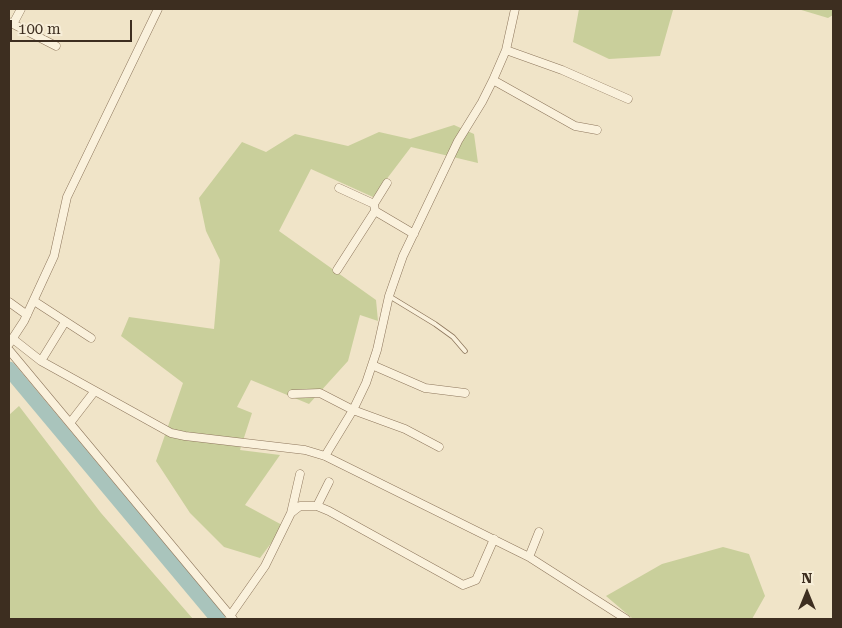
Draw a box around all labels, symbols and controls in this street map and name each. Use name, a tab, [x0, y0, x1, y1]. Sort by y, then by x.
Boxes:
scale bar	[12, 10, 135, 42]
text: 100 m	[18, 20, 61, 38]
north arrow	[782, 568, 832, 618]
text: N	[802, 570, 812, 586]

